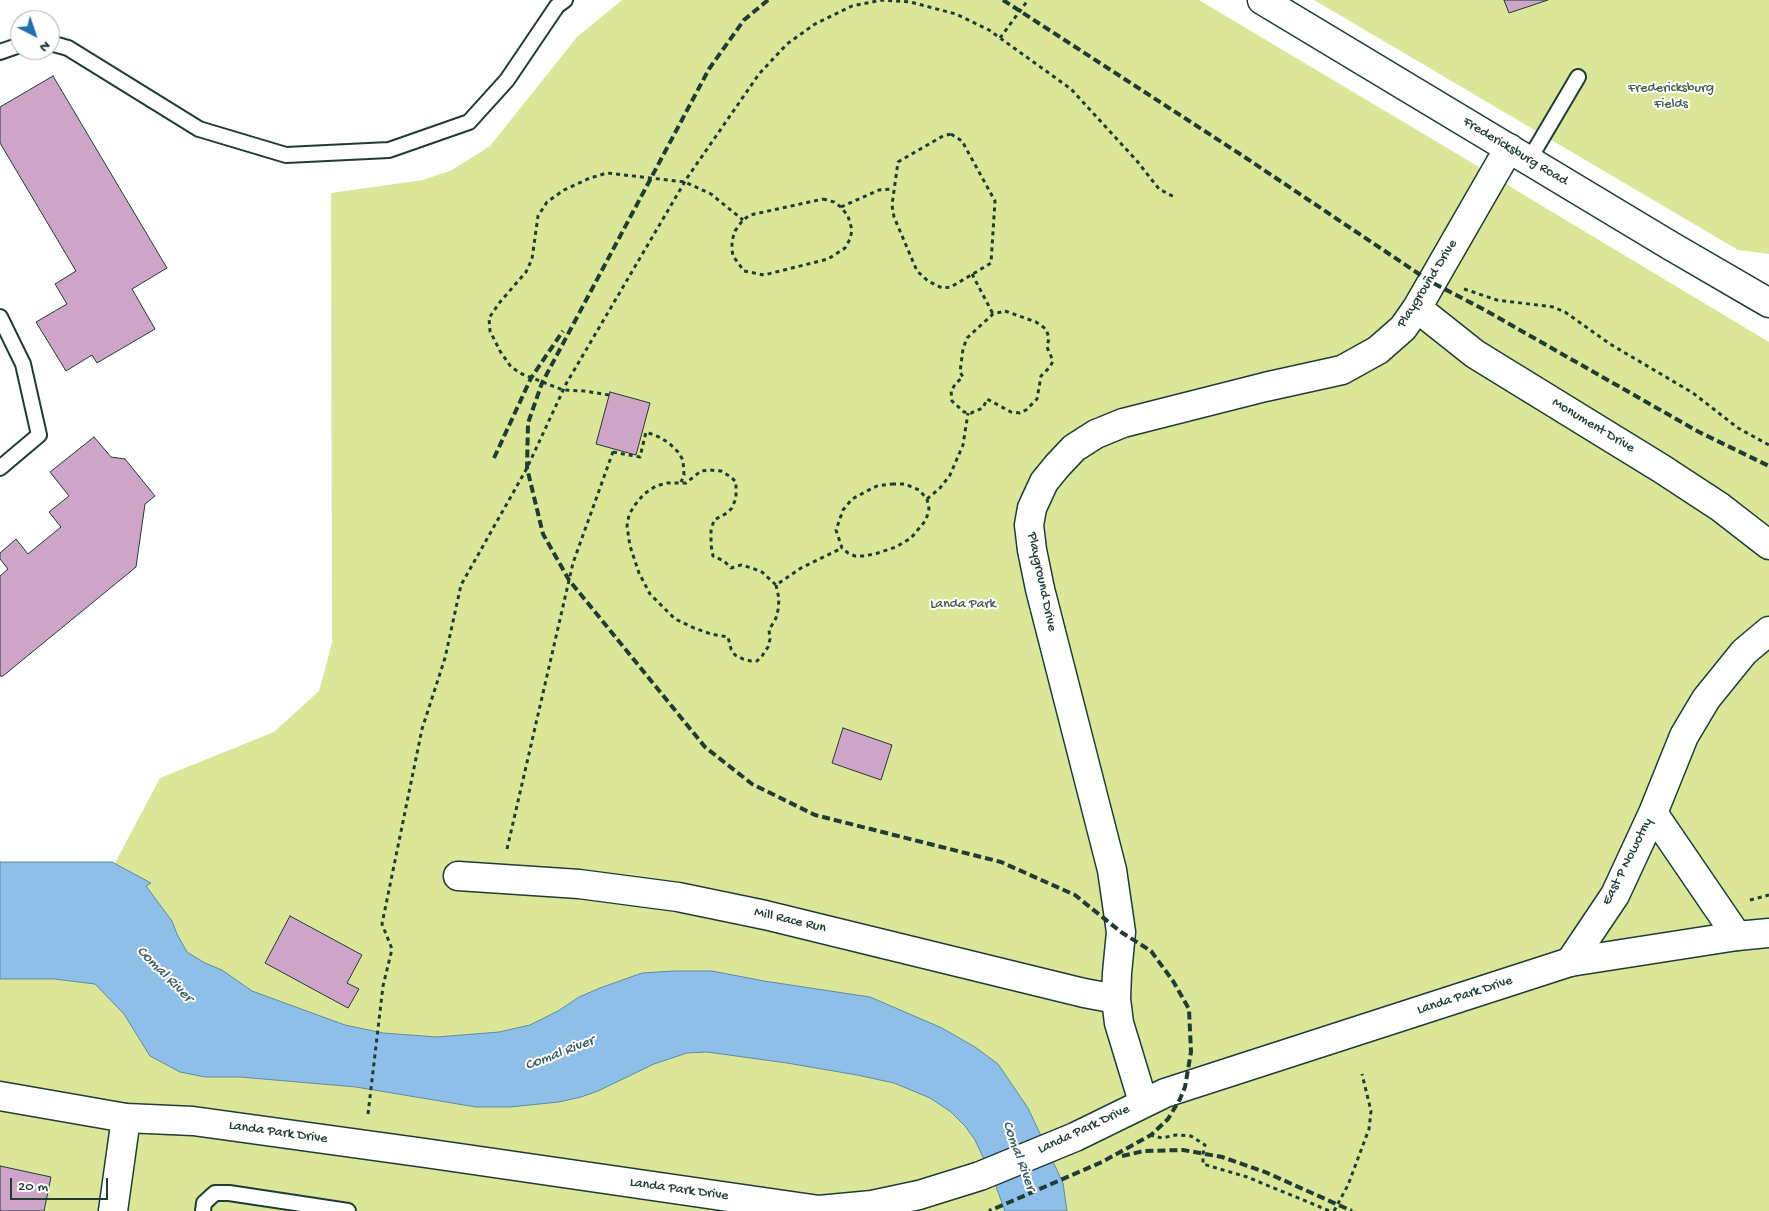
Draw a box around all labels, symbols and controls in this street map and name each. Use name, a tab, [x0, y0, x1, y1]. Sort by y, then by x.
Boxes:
north arrow	[10, 10, 60, 60]
text: N	[35, 37, 54, 55]
park label: Fredericksburg Fields	[1628, 81, 1714, 114]
street label: Fredericksburg Road	[1459, 114, 1571, 190]
street label: Playground Drive	[1394, 237, 1462, 331]
street label: Monument Drive	[1549, 395, 1637, 457]
street label: Playground Drive	[1022, 531, 1060, 633]
park label: Landa Park	[930, 597, 996, 613]
street label: East P Nowotny	[1599, 816, 1657, 908]
street label: Mill Race Run	[752, 905, 828, 937]
water label: Comal River	[132, 943, 196, 1007]
street label: Landa Park Drive	[1415, 973, 1515, 1019]
water label: Comal River	[523, 1033, 597, 1075]
street label: Landa Park Drive	[1035, 1101, 1133, 1159]
street label: Landa Park Drive	[228, 1118, 328, 1148]
water label: Comal River	[997, 1119, 1039, 1193]
scale bar	[12, 1168, 110, 1200]
street label: Landa Park Drive	[629, 1175, 729, 1205]
text: 20 m	[18, 1178, 48, 1196]

